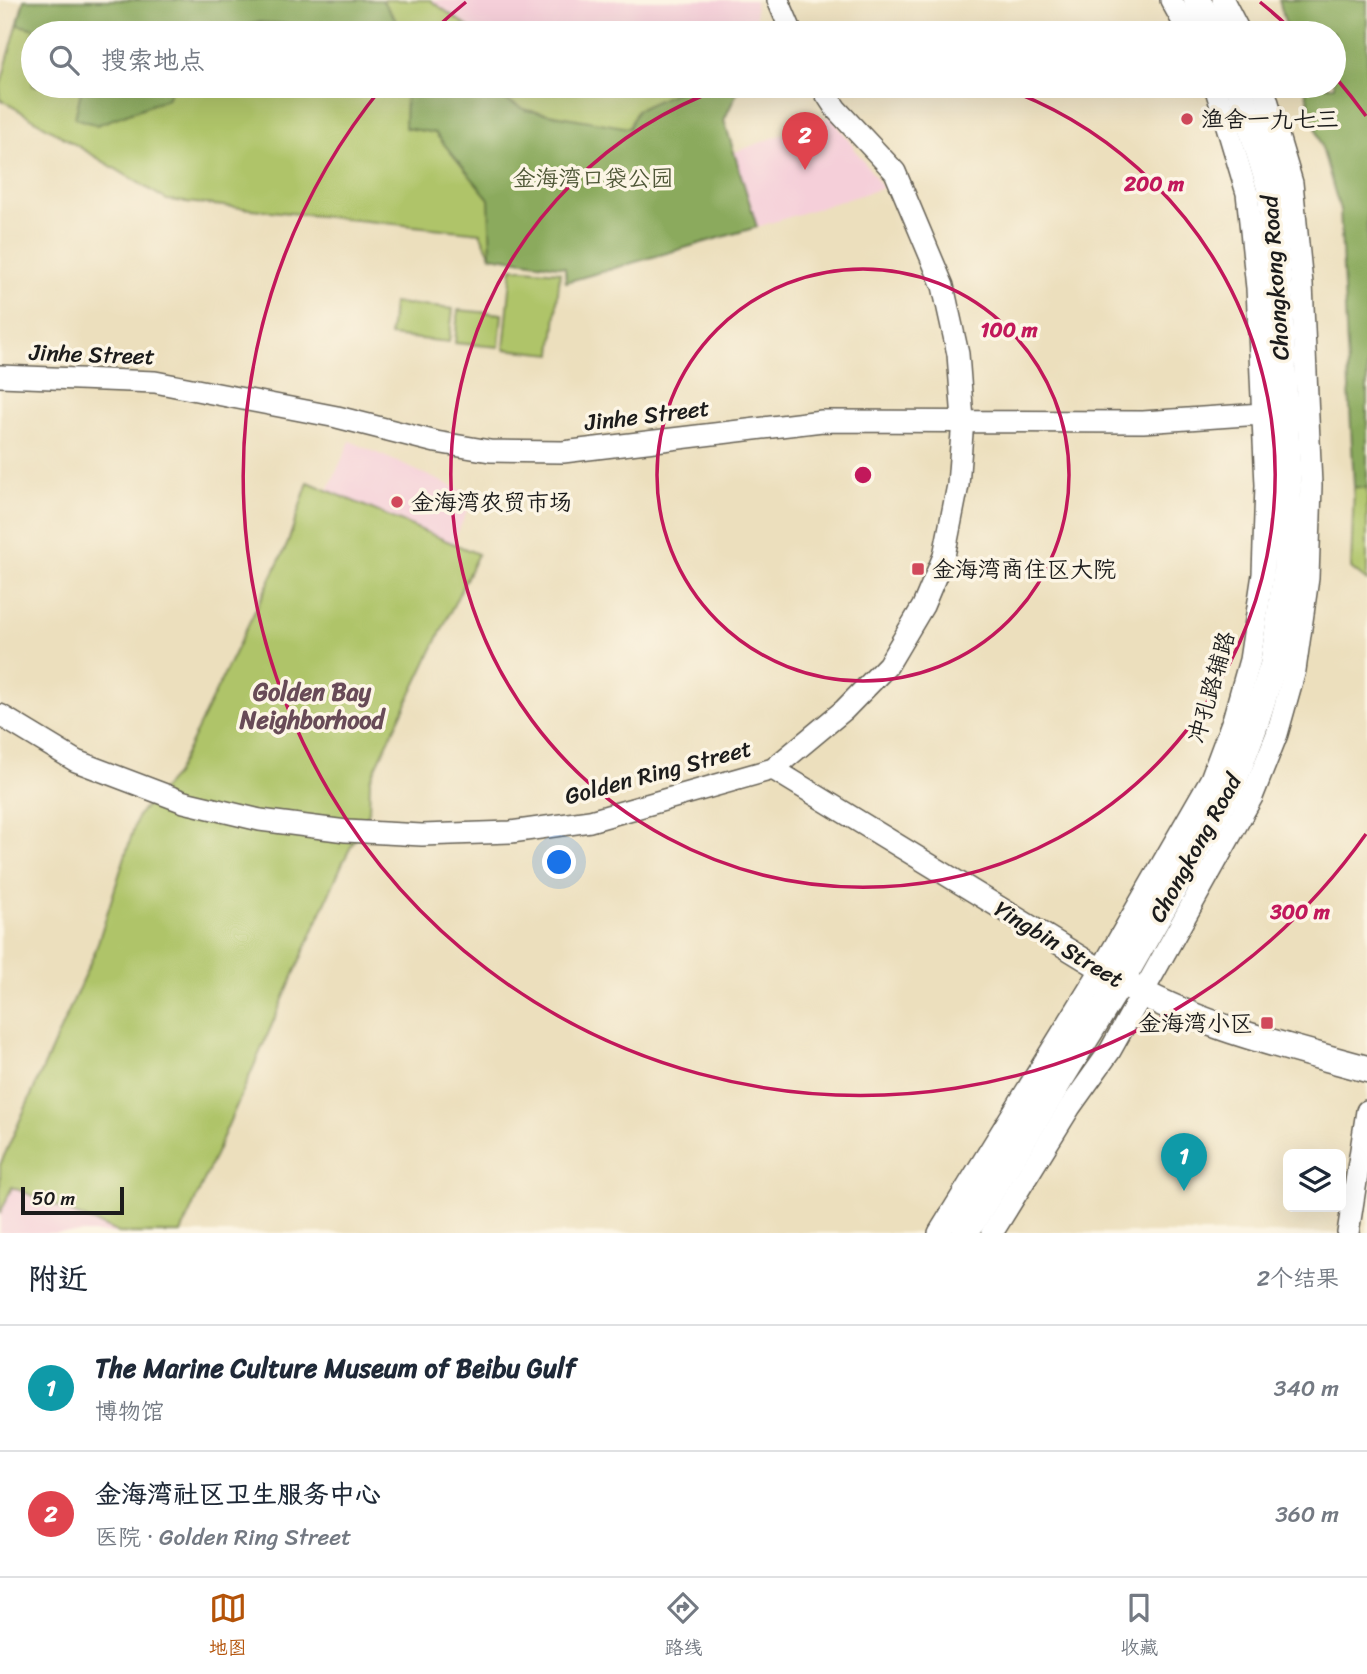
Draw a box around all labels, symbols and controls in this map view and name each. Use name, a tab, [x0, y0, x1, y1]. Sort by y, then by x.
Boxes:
search box	[21, 21, 1346, 98]
text: 搜索地点	[101, 37, 205, 83]
icon: search	[45, 41, 83, 79]
place label: 渔舍一九七三	[1201, 99, 1339, 140]
marker: 渔舍一九七三	[1179, 111, 1195, 127]
pin: 2	[782, 112, 828, 170]
park label: 金海湾口袋公园	[513, 158, 674, 199]
text: 200 m	[1123, 165, 1185, 203]
street label: Chongkong Road	[1249, 192, 1302, 362]
text: 100 m	[980, 311, 1038, 349]
street label: Jinhe Street	[28, 332, 155, 377]
street label: Jinhe Street	[581, 388, 712, 444]
centre of rings	[851, 463, 875, 487]
place label: 金海湾农贸市场	[411, 482, 572, 523]
marker: 金海湾农贸市场	[389, 494, 405, 510]
place label: 金海湾商住区大院	[932, 549, 1116, 590]
marker: 金海湾商住区大院	[910, 561, 926, 577]
street label: 冲孔路辅路	[1176, 626, 1247, 748]
district label: Golden Bay Neighborhood	[239, 671, 387, 741]
street label: Golden Ring Street	[560, 728, 756, 817]
street label: Chongkong Road	[1138, 765, 1254, 930]
your location	[542, 845, 576, 879]
street label: Yingbin Street	[986, 889, 1132, 1000]
text: 300 m	[1269, 893, 1331, 931]
place label: 金海湾小区	[1138, 1003, 1253, 1044]
marker: 金海湾小区	[1259, 1015, 1275, 1031]
pin: 1	[1161, 1133, 1207, 1191]
map controls	[1283, 1149, 1346, 1212]
button: layers	[1283, 1149, 1346, 1212]
text: 50 m	[32, 1182, 75, 1215]
scale bar	[21, 1184, 124, 1216]
text: 附近	[28, 1252, 88, 1306]
text: 2个结果	[1257, 1258, 1339, 1299]
text: The Marine Culture Museum of Beibu Gulf	[95, 1345, 576, 1391]
text: 1	[46, 1368, 56, 1409]
text: 340 m	[1274, 1368, 1339, 1409]
text: 博物馆	[95, 1391, 164, 1432]
text: 金海湾社区卫生服务中心	[95, 1471, 381, 1517]
text: 2	[44, 1494, 58, 1535]
text: 360 m	[1275, 1494, 1339, 1535]
text: 医院 · Golden Ring Street	[95, 1517, 351, 1558]
tab: 地图	[209, 1589, 247, 1664]
tab: 路线	[664, 1589, 702, 1664]
tab: 收藏	[1120, 1589, 1158, 1664]

